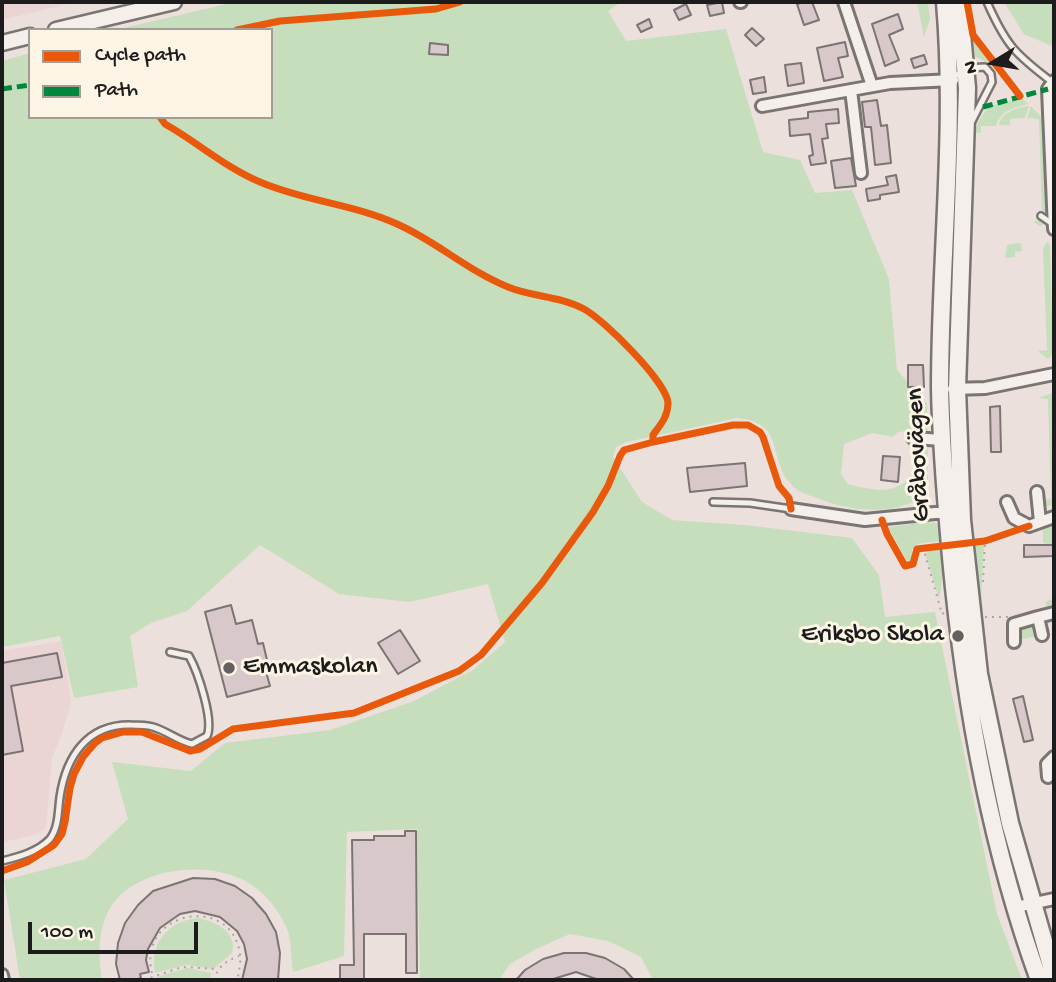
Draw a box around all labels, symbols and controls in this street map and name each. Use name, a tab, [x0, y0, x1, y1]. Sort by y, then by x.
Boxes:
legend	[28, 28, 273, 119]
north arrow	[958, 28, 1028, 98]
text: Cycle path	[95, 44, 186, 69]
text: N	[959, 59, 984, 75]
text: Path	[95, 79, 138, 104]
street label: Gråbovägen	[901, 387, 939, 523]
place label: Eriksbo Skola	[801, 620, 944, 652]
marker: Eriksbo Skola	[950, 628, 966, 644]
place label: Emmaskolan	[243, 652, 378, 684]
marker: Emmaskolan	[221, 660, 237, 676]
scale bar	[32, 908, 201, 952]
text: 100 m	[41, 921, 93, 946]

